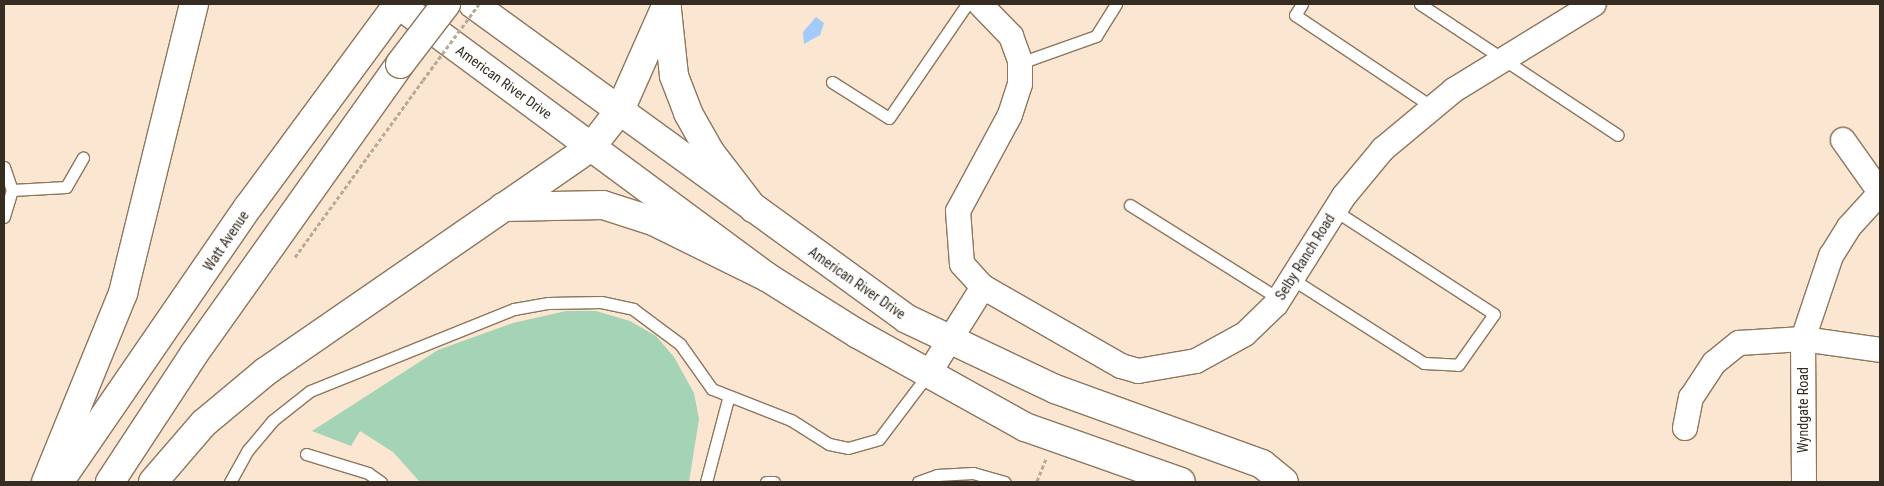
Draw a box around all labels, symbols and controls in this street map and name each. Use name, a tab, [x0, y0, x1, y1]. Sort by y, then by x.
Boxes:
street label: American River Drive	[453, 42, 555, 122]
street label: Watt Avenue	[200, 208, 252, 274]
street label: Selby Ranch Road	[1272, 211, 1338, 303]
street label: American River Drive	[805, 243, 909, 323]
street label: Wyndgate Road	[1795, 367, 1811, 453]

